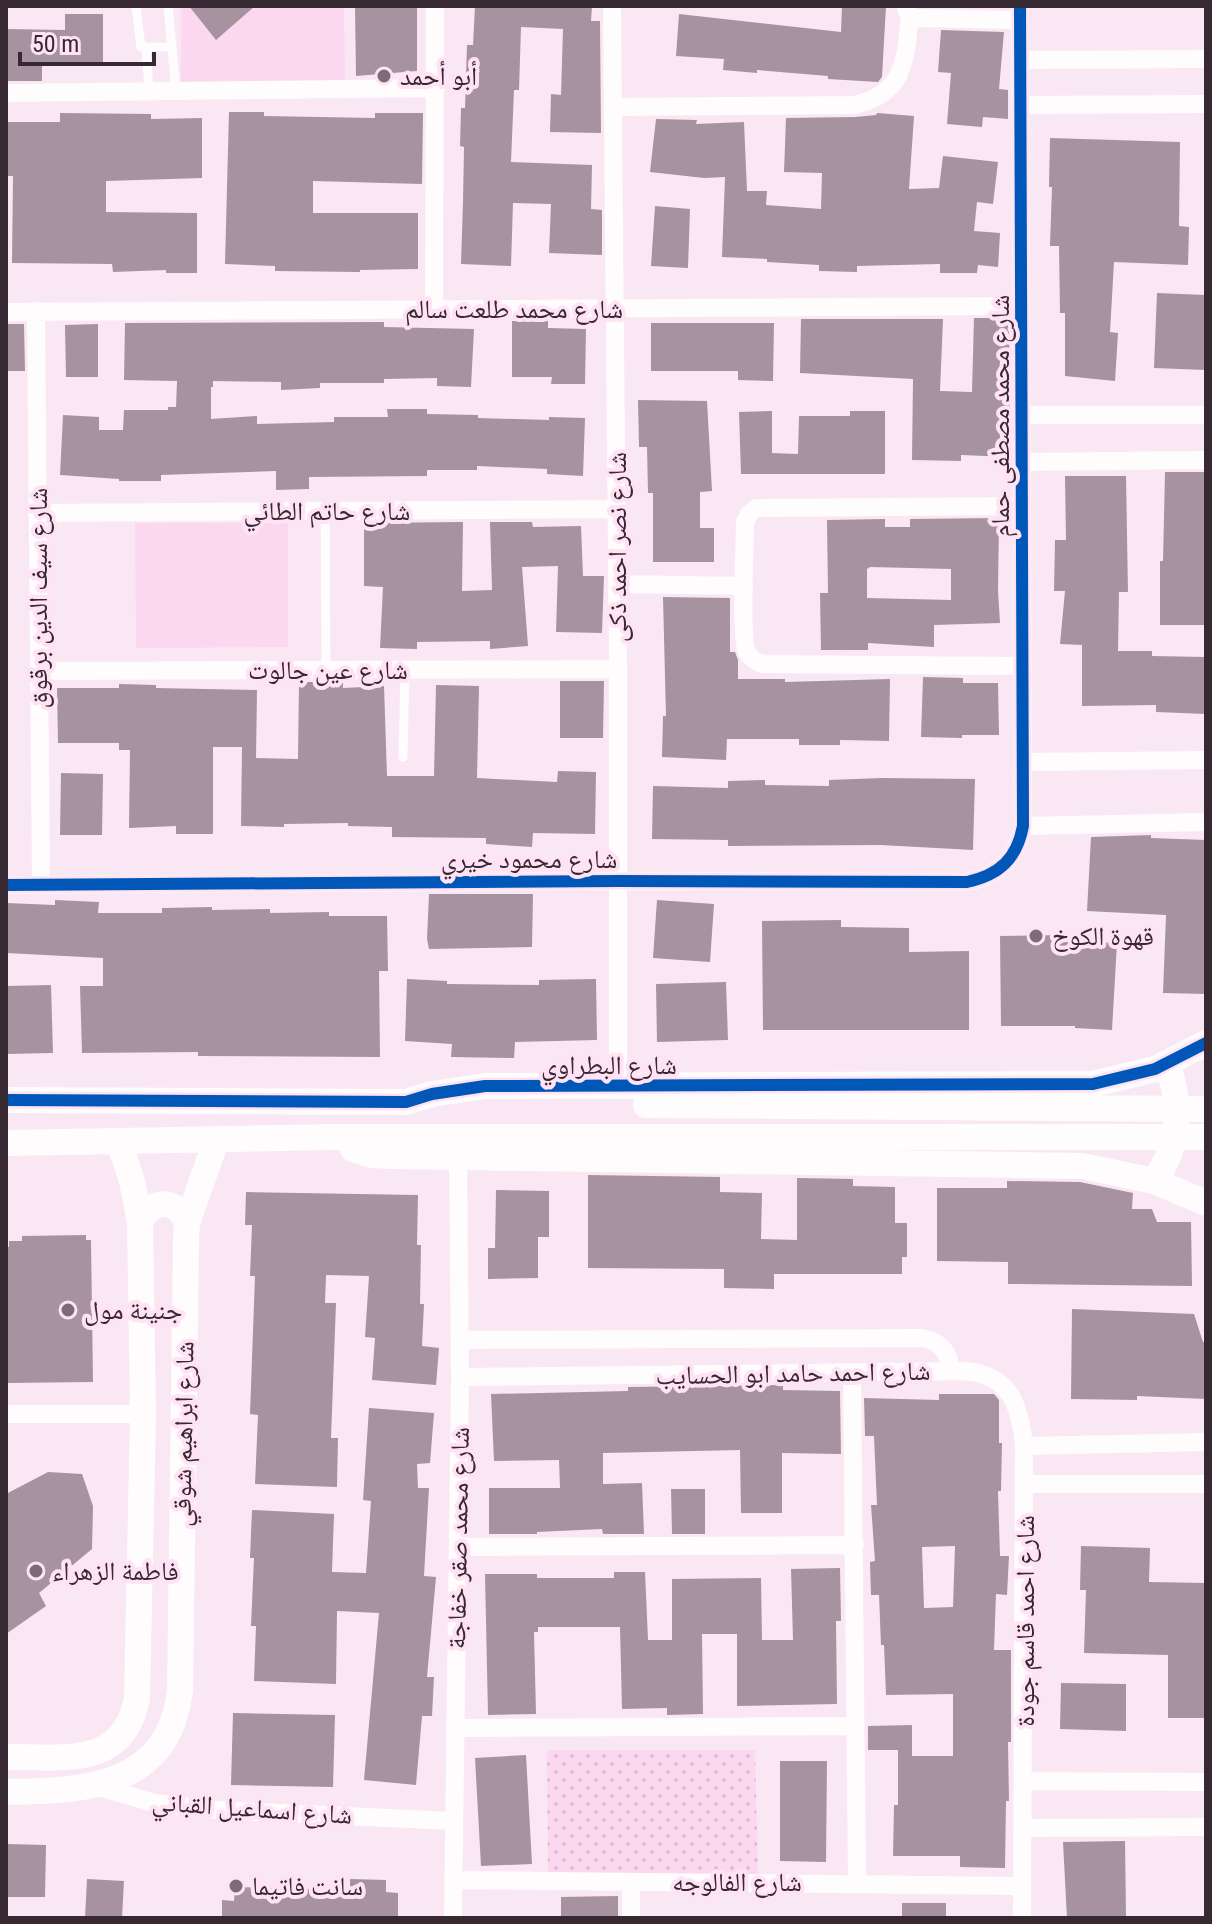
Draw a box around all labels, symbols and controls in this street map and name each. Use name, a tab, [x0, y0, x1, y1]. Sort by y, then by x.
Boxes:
scale bar	[20, 16, 154, 66]
text: 50 m	[32, 30, 79, 58]
place label: أبو أحمد	[400, 60, 477, 91]
marker: أبو أحمد	[375, 67, 393, 85]
street label: شارع محمد طلعت سالم	[405, 294, 623, 326]
street label: شارع محمد مصطفى حمام	[985, 295, 1018, 537]
street label: شارع نصر احمد ذكى	[602, 452, 633, 642]
street label: شارع سيف الدين برقوق	[23, 488, 54, 708]
street label: شارع حاتم الطائي	[244, 496, 410, 532]
street label: شارع عين جالوت	[248, 655, 408, 686]
street label: شارع محمود خيري	[441, 844, 617, 880]
place label: قهوة الكوخ	[1052, 921, 1154, 952]
marker: قهوة الكوخ	[1027, 927, 1045, 945]
street label: شارع البطراوي	[541, 1050, 677, 1086]
place label: جنينة مول	[84, 1295, 182, 1326]
marker: جنينة مول	[59, 1301, 77, 1319]
street label: شارع ابراهيم شوقي	[166, 1341, 205, 1527]
street label: شارع احمد حامد ابو الحسايب	[655, 1356, 931, 1391]
street label: شارع محمد صقر خفاجة	[441, 1427, 476, 1649]
street label: شارع احمد قاسم جودة	[1010, 1515, 1042, 1727]
place label: فاطمة الزهراء	[52, 1556, 179, 1586]
marker: فاطمة الزهراء	[27, 1562, 45, 1580]
street label: شارع اسماعيل القباني	[150, 1786, 353, 1836]
street label: شارع الفالوجه	[672, 1867, 802, 1898]
place label: سانت فاتيما	[252, 1871, 363, 1901]
marker: سانت فاتيما	[227, 1877, 245, 1895]

